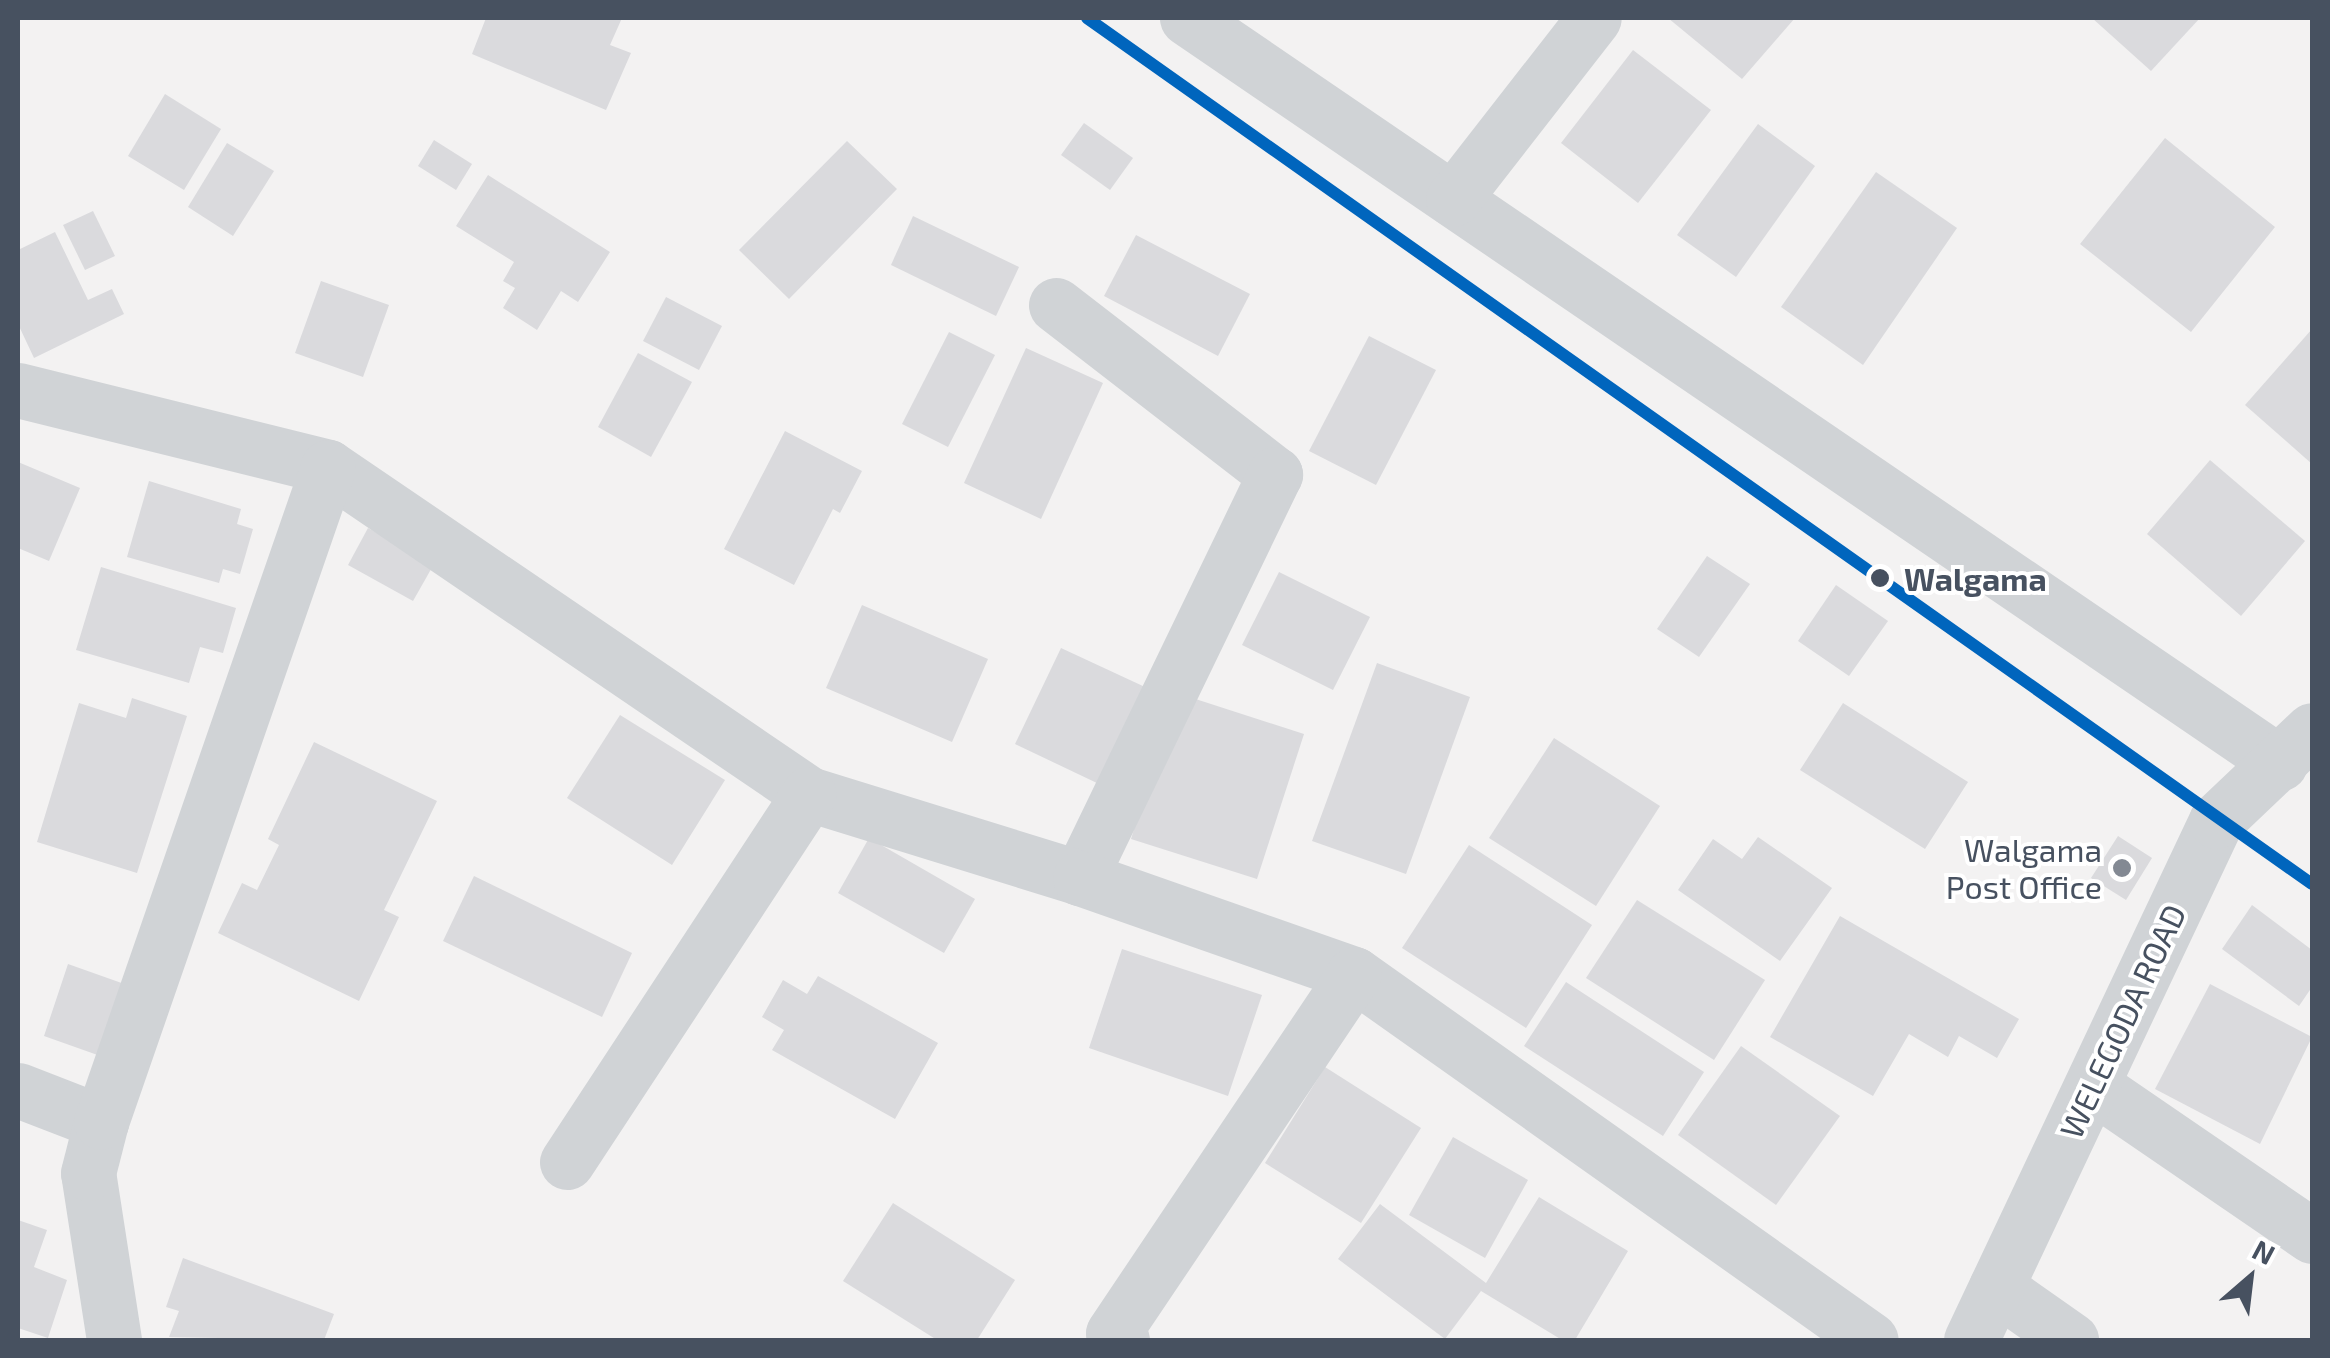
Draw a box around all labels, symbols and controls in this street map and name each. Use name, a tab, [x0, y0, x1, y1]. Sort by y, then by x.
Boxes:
place label: Walgama	[1904, 559, 2047, 597]
marker: Walgama	[1865, 563, 1895, 593]
place label: Walgama Post Office	[1946, 831, 2102, 906]
marker: Walgama Post Office	[2111, 857, 2133, 879]
street label: WELEGODA ROAD	[2051, 898, 2193, 1144]
north arrow	[2200, 1228, 2300, 1328]
text: N	[2247, 1232, 2281, 1271]

